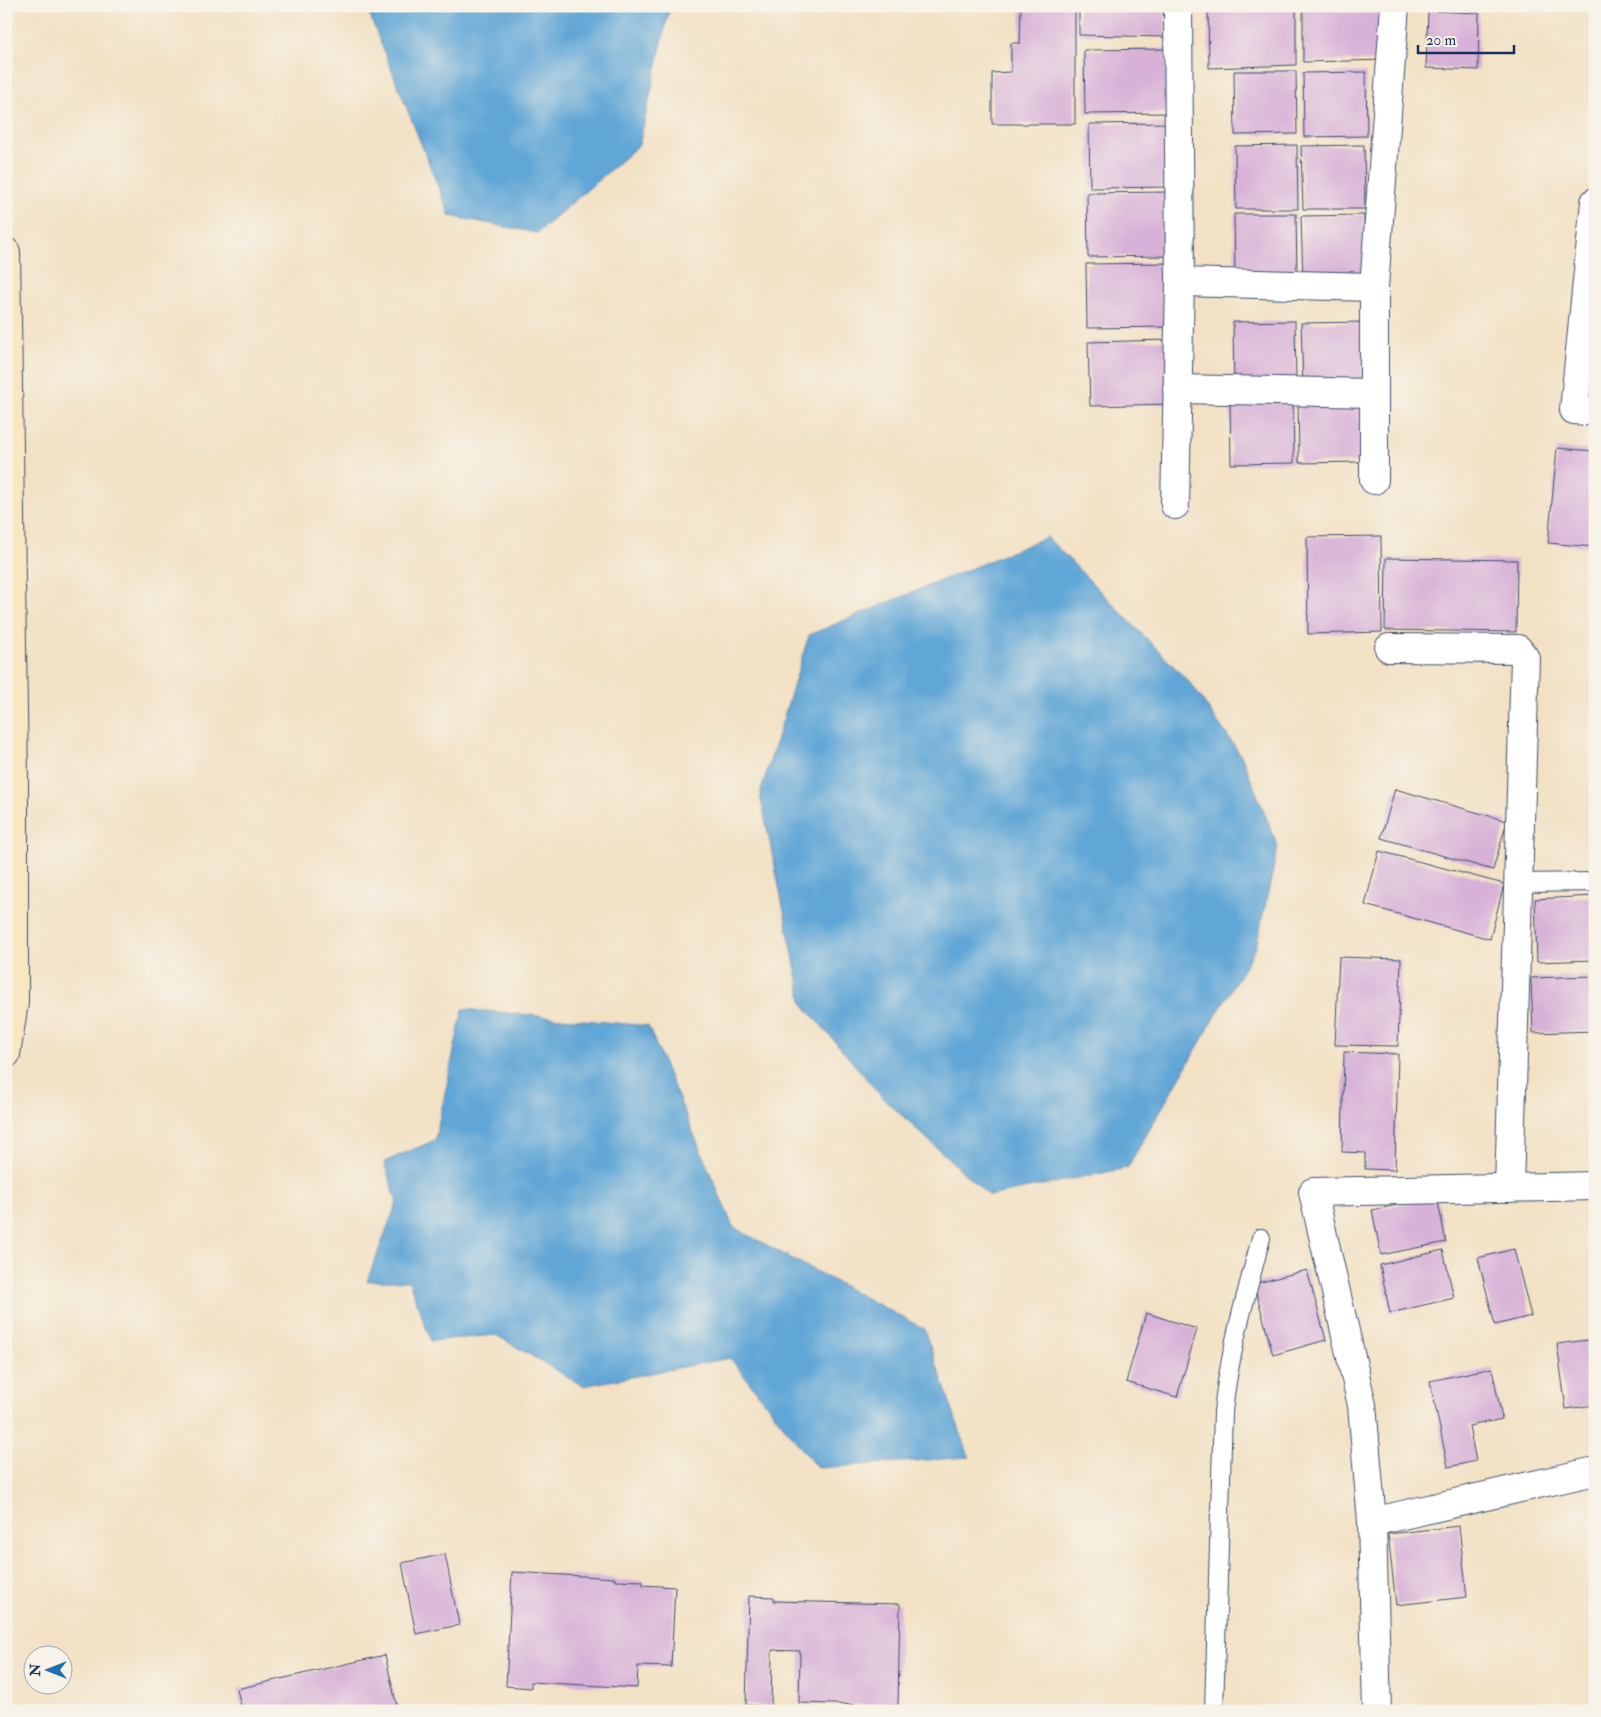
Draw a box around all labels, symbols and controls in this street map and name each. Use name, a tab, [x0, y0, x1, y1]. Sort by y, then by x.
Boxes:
scale bar	[1418, 22, 1515, 54]
text: 20 m	[1426, 31, 1456, 50]
north arrow	[22, 1644, 72, 1694]
text: N	[27, 1663, 44, 1677]

